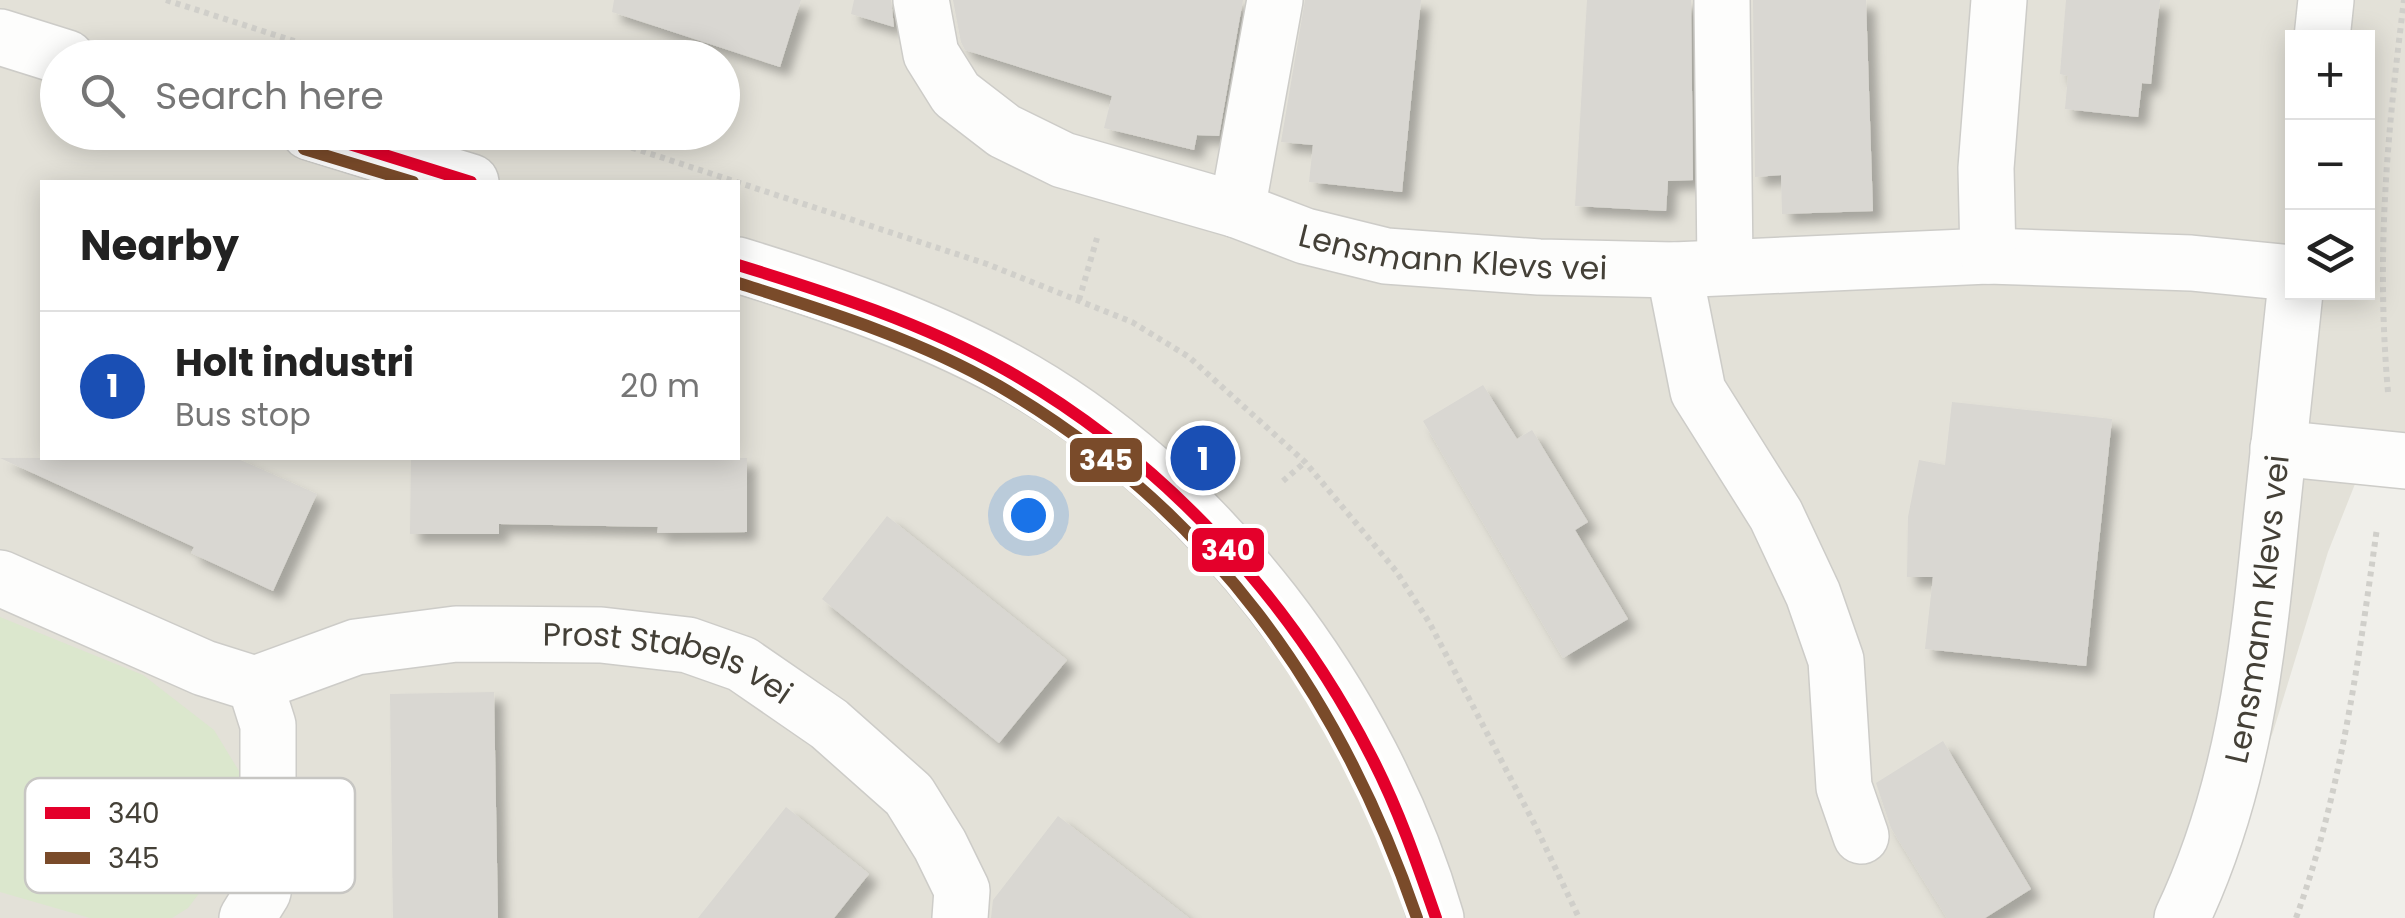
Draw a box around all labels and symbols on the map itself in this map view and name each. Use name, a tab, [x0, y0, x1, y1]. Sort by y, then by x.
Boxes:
street label: Lensmann Klevs vei	[1294, 212, 1608, 291]
pin: 1	[1170, 420, 1236, 496]
line badge: 345	[1068, 436, 1144, 484]
text: 345	[1079, 441, 1133, 480]
street label: Lensmann Klevs vei	[2213, 453, 2300, 768]
your location	[1003, 490, 1054, 541]
line badge: 340	[1190, 526, 1266, 574]
text: 340	[1201, 531, 1255, 570]
street label: Prost Stabels vei	[542, 611, 802, 714]
legend	[25, 778, 355, 893]
text: 340	[108, 794, 160, 833]
text: 345	[108, 839, 160, 878]

